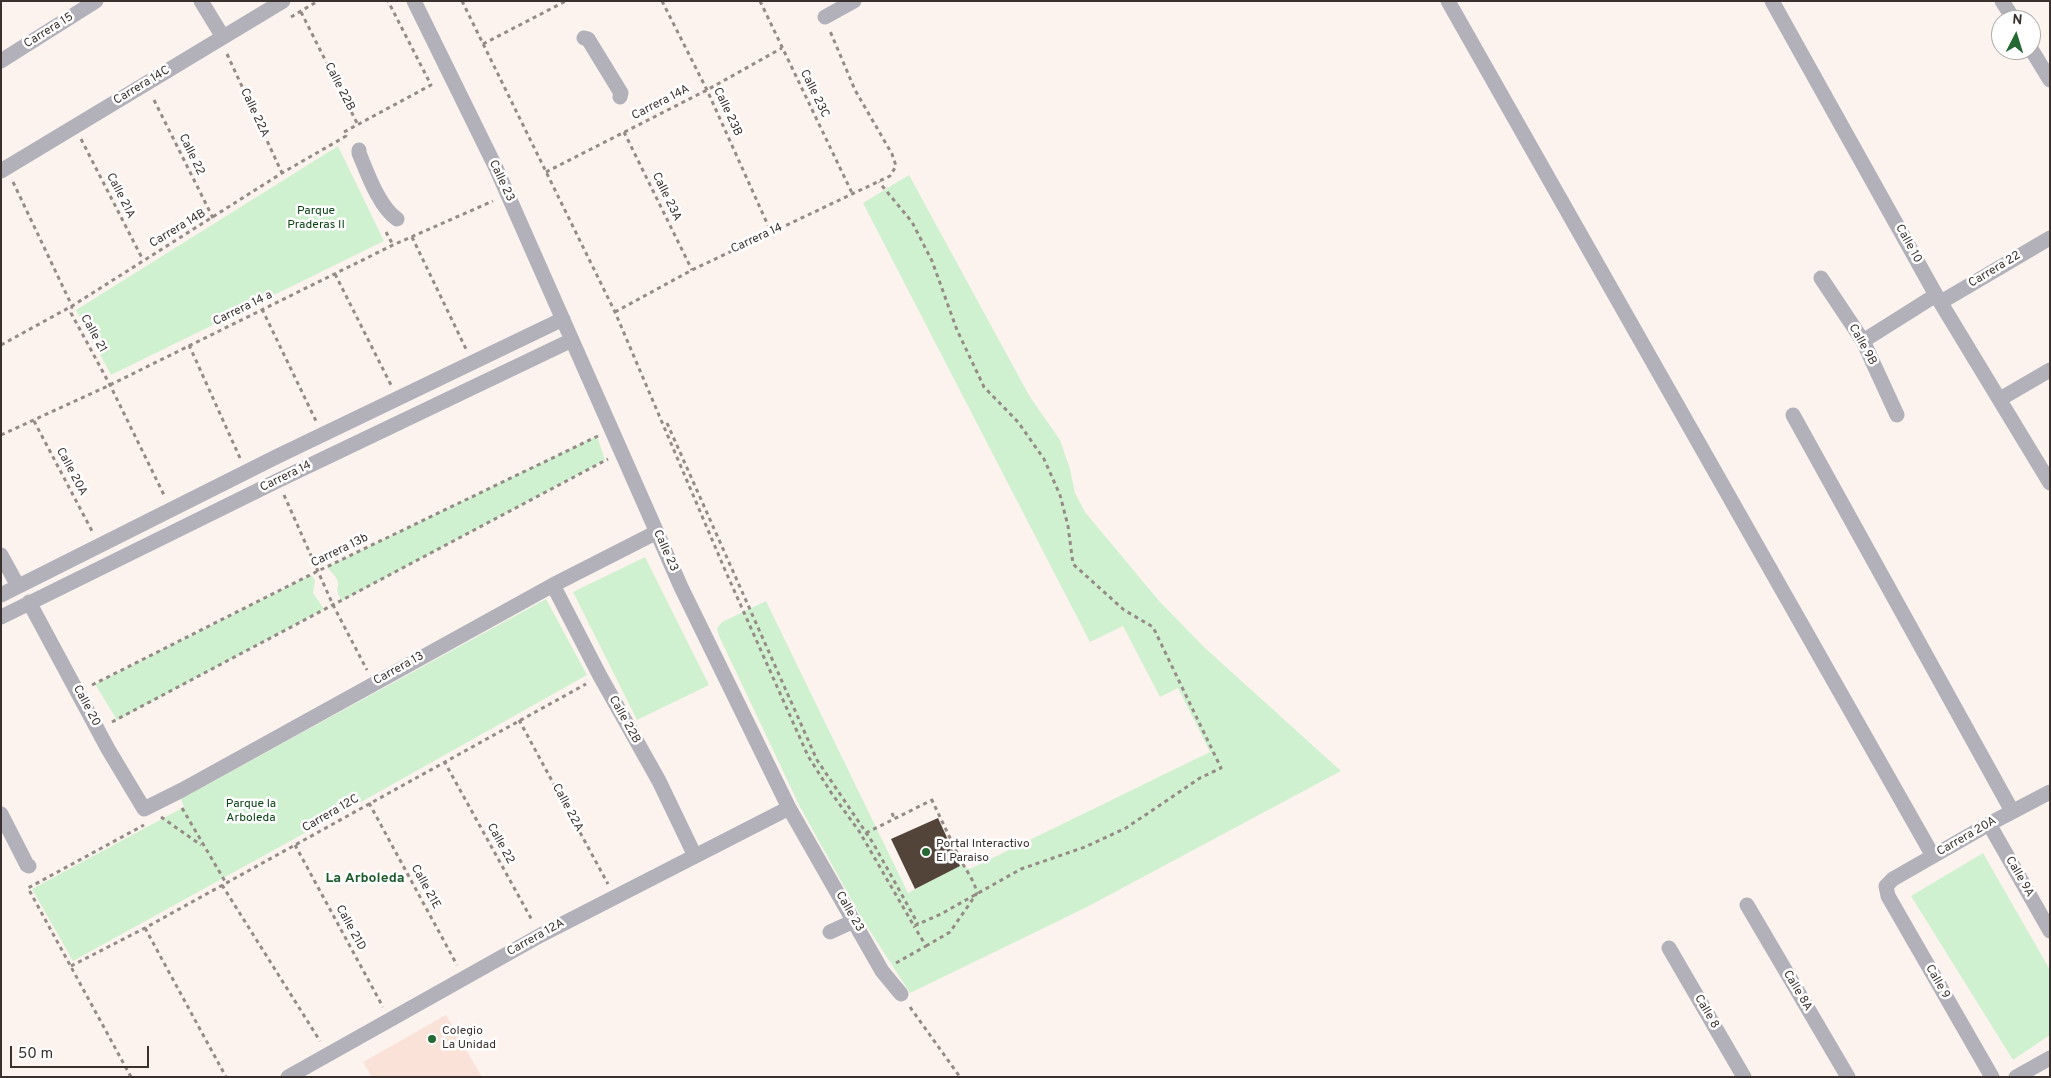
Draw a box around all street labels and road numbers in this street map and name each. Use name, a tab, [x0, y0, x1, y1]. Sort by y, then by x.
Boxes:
street label: Carrera 15	[22, 10, 76, 52]
street label: Calle 22B	[321, 60, 357, 114]
street label: Carrera 14C	[111, 64, 173, 108]
street label: Calle 23C	[796, 68, 832, 120]
street label: Carrera 14A	[630, 82, 692, 124]
street label: Calle 23B	[709, 85, 745, 139]
street label: Calle 22A	[236, 86, 272, 140]
street label: Calle 22	[175, 132, 207, 178]
street label: Calle 23	[485, 158, 517, 204]
street label: Calle 23A	[648, 170, 684, 224]
street label: Calle 21A	[102, 171, 138, 221]
street label: Carrera 14B	[147, 207, 209, 251]
street label: Carrera 14	[729, 221, 785, 257]
street label: Calle 10	[1892, 222, 1924, 266]
street label: Carrera 22	[1966, 249, 2024, 291]
street label: Carrera 14 a	[211, 288, 275, 330]
street label: Calle 21	[77, 312, 109, 356]
street label: Calle 9B	[1845, 322, 1879, 368]
street label: Calle 20A	[52, 445, 90, 499]
street label: Carrera 14	[258, 458, 314, 496]
street label: Calle 23	[649, 528, 681, 574]
street label: Carrera 13b	[309, 531, 371, 571]
street label: Carrera 13	[371, 649, 427, 689]
street label: Calle 20	[69, 683, 103, 729]
street label: Calle 22B	[605, 694, 643, 746]
street label: Calle 22A	[548, 781, 586, 835]
street label: Carrera 12C	[300, 792, 362, 836]
street label: Carrera 20A	[1935, 814, 1999, 860]
street label: Calle 22	[483, 821, 517, 867]
street label: Calle 9A	[2002, 854, 2036, 900]
street label: Calle 21E	[407, 862, 443, 912]
street label: Calle 23	[832, 889, 866, 935]
street label: Calle 21D	[332, 903, 368, 953]
street label: Carrera 12A	[505, 916, 567, 960]
street label: Calle 9	[1922, 962, 1952, 1002]
street label: Calle 8A	[1779, 968, 1815, 1014]
street label: Calle 8	[1691, 992, 1721, 1032]

